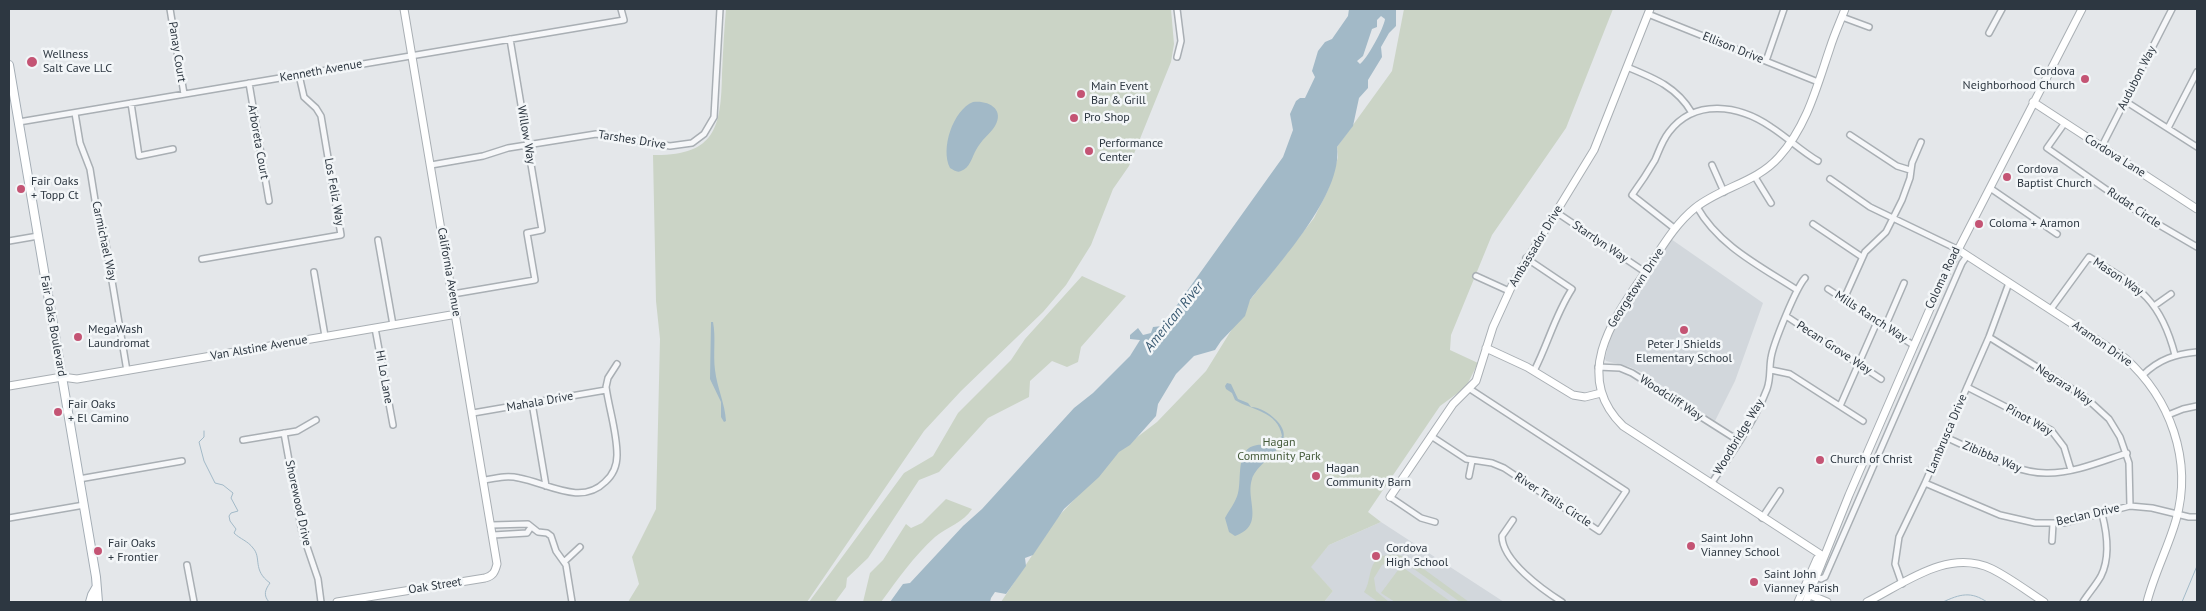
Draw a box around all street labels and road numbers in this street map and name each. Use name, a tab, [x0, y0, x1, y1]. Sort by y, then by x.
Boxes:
street label: Panay Court	[165, 21, 189, 83]
street label: Ellison Drive	[1700, 29, 1766, 67]
street label: Audubon Way	[2115, 44, 2159, 112]
street label: Kenneth Avenue	[279, 57, 363, 85]
street label: Arboreta Court	[244, 104, 272, 180]
street label: Willow Way	[514, 104, 538, 166]
street label: Tarshes Drive	[597, 128, 667, 152]
street label: Cordova Lane	[2082, 132, 2148, 180]
street label: Los Feliz Way	[321, 157, 347, 227]
street label: Rudat Circle	[2104, 185, 2164, 231]
street label: Carmichael Way	[88, 200, 120, 282]
street label: Ambassador Drive	[1506, 203, 1566, 289]
street label: Starrlyn Way	[1569, 218, 1631, 266]
street label: California Avenue	[434, 226, 464, 318]
street label: Georgetown Drive	[1605, 245, 1667, 331]
street label: Coloma Road	[1922, 245, 1964, 311]
street label: Mason Way	[2090, 255, 2146, 299]
street label: Fair Oaks Boulevard	[37, 274, 69, 378]
street label: Mills Ranch Way	[1832, 288, 1910, 346]
street label: Pecan Grove Way	[1794, 318, 1874, 378]
street label: Aramon Drive	[2069, 318, 2135, 370]
street label: Van Alstine Avenue	[209, 332, 309, 364]
street label: Hi Lo Lane	[372, 349, 396, 405]
street label: Negrara Way	[2033, 361, 2095, 409]
street label: Woodcliff Way	[1637, 372, 1705, 424]
street label: Mahala Drive	[506, 389, 574, 415]
street label: Lambrusca Drive	[1924, 392, 1970, 476]
street label: Woodbridge Way	[1711, 397, 1767, 477]
street label: Pinot Way	[2003, 401, 2055, 439]
street label: Zibibba Way	[1960, 438, 2024, 476]
street label: Shorewood Drive	[282, 459, 314, 547]
street label: River Trails Circle	[1512, 470, 1594, 530]
street label: Beclan Drive	[2055, 501, 2121, 529]
street label: Oak Street	[407, 575, 463, 597]

